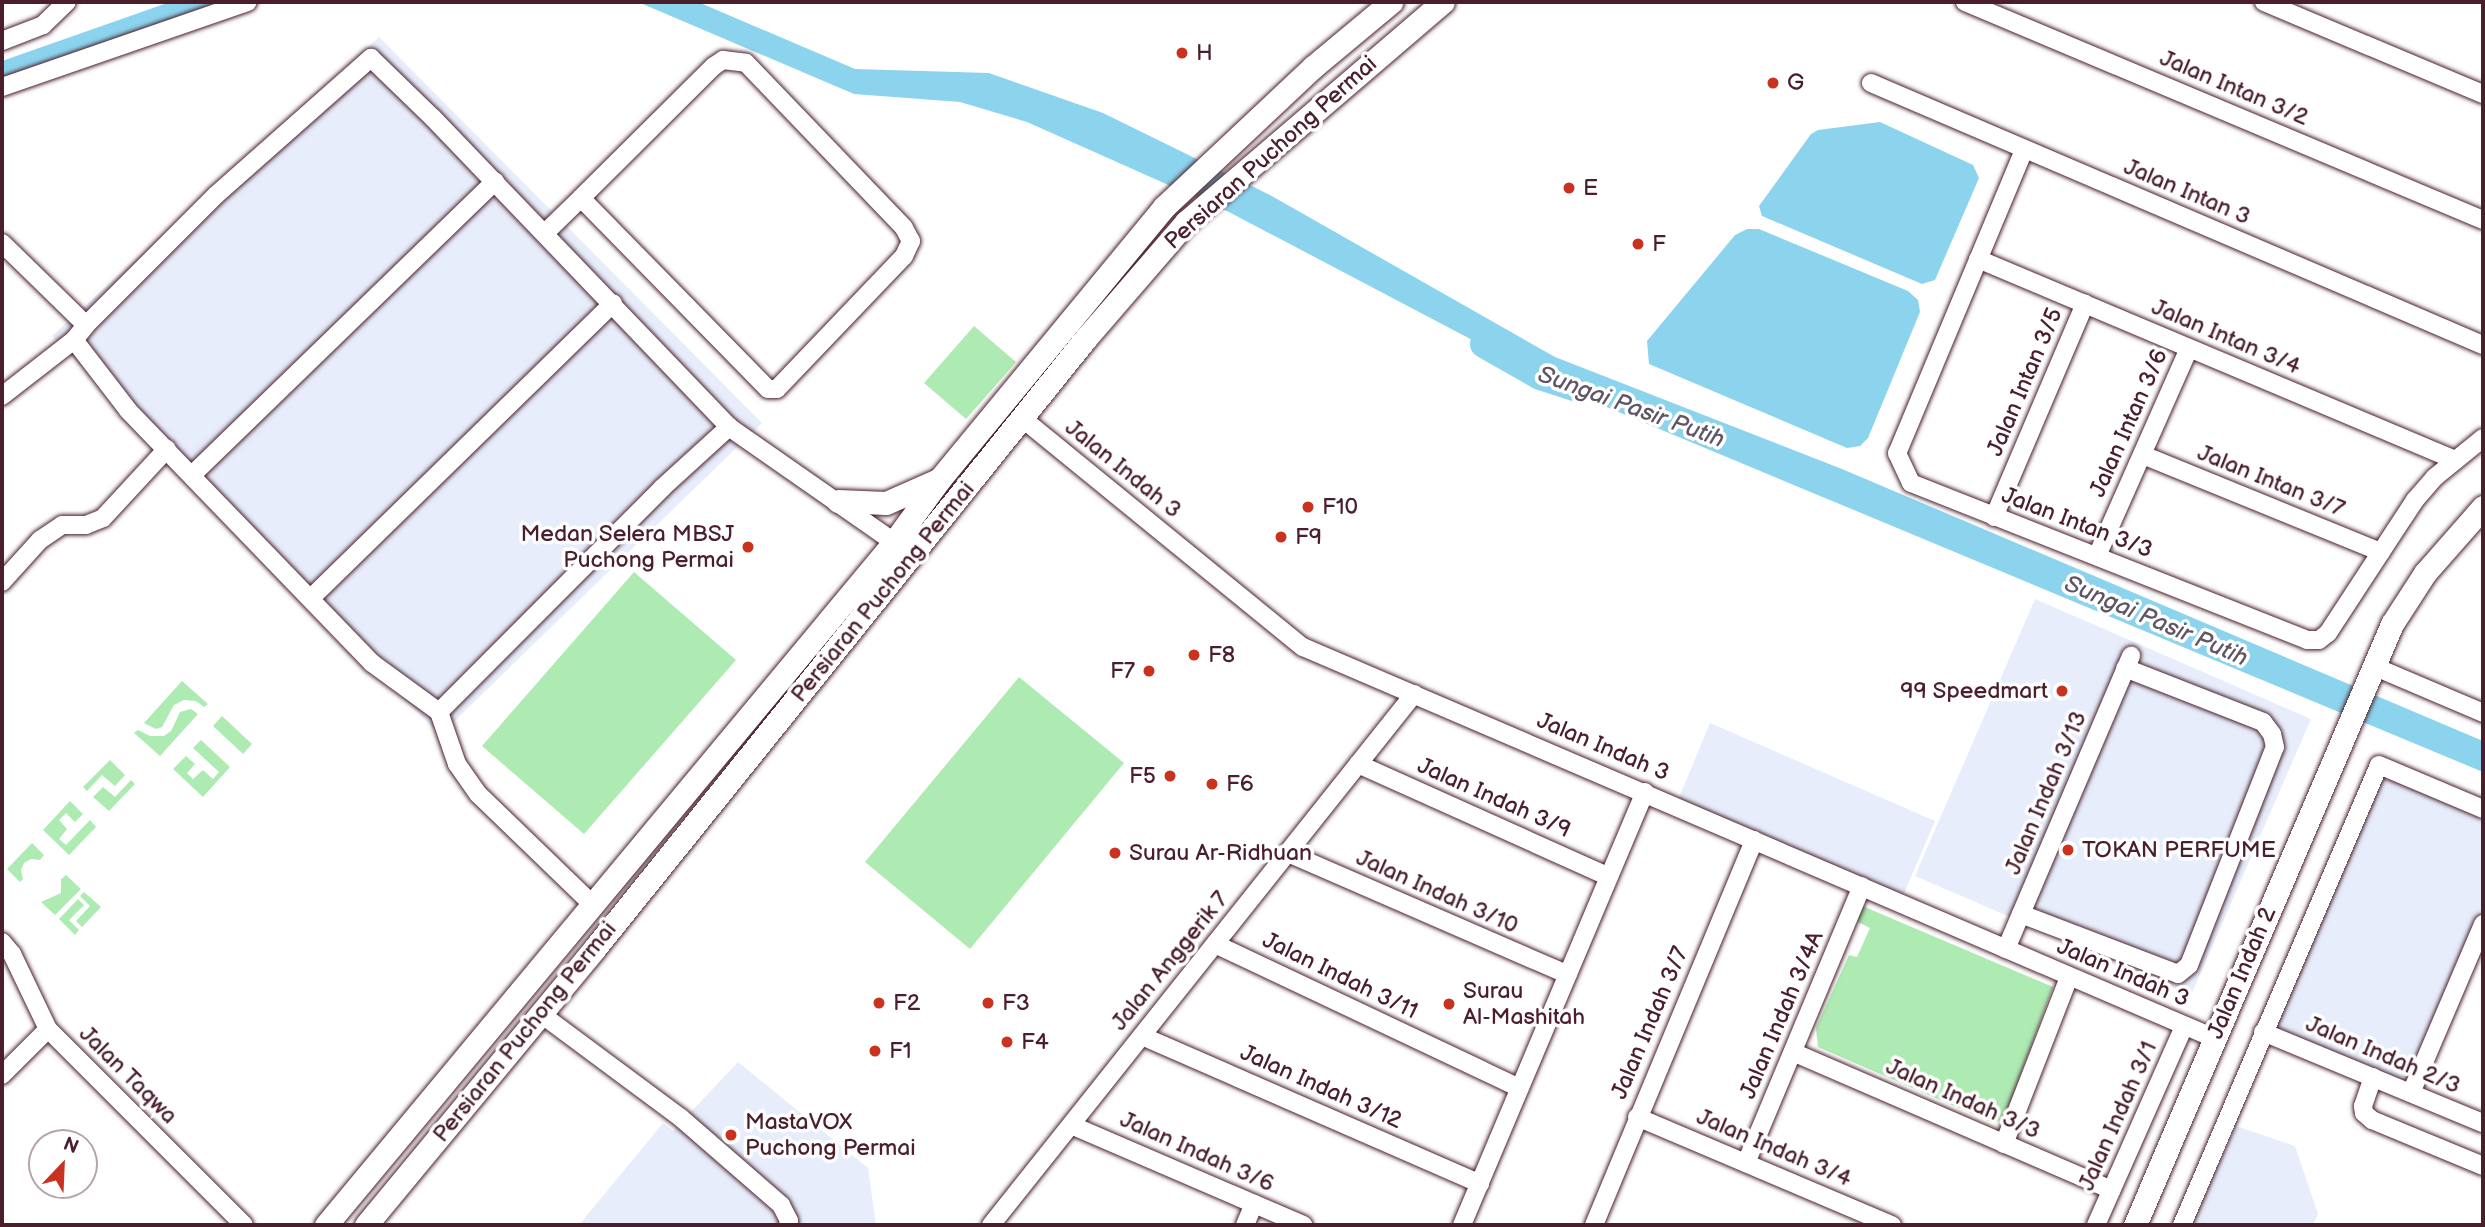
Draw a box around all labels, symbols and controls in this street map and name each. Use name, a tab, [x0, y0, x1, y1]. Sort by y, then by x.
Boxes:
place label: H	[1196, 39, 1213, 67]
street label: Jalan Intan 3/2	[2156, 44, 2312, 132]
marker: H	[1174, 45, 1190, 61]
street label: Persiaran Puchong Permai	[1159, 50, 1383, 256]
place label: G	[1787, 69, 1804, 97]
marker: G	[1765, 75, 1781, 91]
street label: Jalan Intan 3	[2120, 153, 2254, 231]
place label: E	[1583, 174, 1598, 202]
marker: E	[1561, 180, 1577, 196]
place label: F	[1652, 230, 1666, 258]
marker: F	[1630, 236, 1646, 252]
street label: Jalan Intan 3/4	[2147, 293, 2305, 381]
street label: Jalan Intan 3/5	[1981, 304, 2069, 460]
street label: Jalan Intan 3/6	[2084, 345, 2174, 501]
water label: Sungai Pasir Putih	[1534, 360, 1728, 454]
street label: Jalan Indah 3	[1059, 414, 1187, 524]
street label: Jalan Intan 3/7	[2193, 439, 2349, 523]
street label: Persiaran Puchong Permai	[785, 476, 981, 708]
street label: Jalan Intan 3/3	[1998, 482, 2156, 564]
place label: F10	[1322, 493, 1358, 521]
marker: F10	[1300, 499, 1316, 515]
place label: Medan Selera MBSJ Puchong Permai	[520, 520, 734, 574]
place label: F9	[1295, 523, 1322, 551]
marker: F9	[1273, 529, 1289, 545]
marker: Medan Selera MBSJ Puchong Permai	[740, 539, 756, 555]
water label: Sungai Pasir Putih	[2060, 569, 2252, 673]
place label: F8	[1208, 641, 1235, 669]
marker: F8	[1186, 647, 1202, 663]
place label: F7	[1110, 657, 1135, 685]
marker: F7	[1141, 663, 1157, 679]
place label: 99 Speedmart	[1900, 677, 2048, 705]
marker: 99 Speedmart	[2054, 683, 2070, 699]
street label: Jalan Indah 3	[1533, 707, 1673, 787]
street label: Jalan Indah 3/13	[1999, 707, 2093, 879]
street label: Jalan Indah 3/9	[1413, 752, 1575, 844]
place label: F5	[1129, 762, 1156, 790]
marker: F5	[1162, 768, 1178, 784]
place label: F6	[1226, 770, 1254, 798]
marker: F6	[1204, 776, 1220, 792]
place label: TOKAN PERFUME	[2082, 836, 2276, 864]
place label: Surau Ar-Ridhuan	[1129, 839, 1312, 867]
marker: TOKAN PERFUME	[2060, 842, 2076, 858]
street label: Jalan Indah 3/10	[1352, 844, 1522, 940]
marker: Surau Ar-Ridhuan	[1107, 845, 1123, 861]
street label: Jalan Anggerik 7	[1105, 886, 1235, 1036]
street label: Jalan Indah 2	[2202, 903, 2282, 1043]
street label: Persiaran Puchong Permai	[427, 916, 623, 1148]
street label: Jalan Indah 3/11	[1258, 926, 1422, 1026]
street label: Jalan Indah 3/4A	[1734, 927, 1830, 1103]
street label: Jalan Indah 3	[2053, 933, 2193, 1013]
street label: Jalan Indah 3/7	[1605, 943, 1695, 1103]
place label: Surau Al-Mashitah	[1463, 977, 1585, 1031]
place label: F2	[893, 989, 920, 1017]
place label: F3	[1002, 989, 1030, 1017]
marker: F2	[871, 995, 887, 1011]
marker: F3	[980, 995, 996, 1011]
marker: Surau Al-Mashitah	[1441, 996, 1457, 1012]
street label: Jalan Indah 2/3	[2302, 1010, 2464, 1100]
street label: Jalan Taqwa	[73, 1020, 183, 1130]
place label: F4	[1021, 1028, 1049, 1056]
marker: F4	[999, 1034, 1015, 1050]
place label: F1	[889, 1037, 912, 1065]
street label: Jalan Indah 3/1	[2073, 1037, 2163, 1195]
street label: Jalan Indah 3/12	[1236, 1039, 1406, 1135]
marker: F1	[867, 1043, 883, 1059]
street label: Jalan Indah 3/3	[1882, 1053, 2044, 1145]
street label: Jalan Indah 3/4	[1692, 1103, 1856, 1193]
street label: Jalan Indah 3/6	[1116, 1106, 1278, 1198]
place label: MastaVOX Puchong Permai	[745, 1108, 916, 1162]
marker: MastaVOX Puchong Permai	[723, 1127, 739, 1143]
north arrow	[28, 1129, 98, 1199]
text: N	[60, 1133, 82, 1159]

